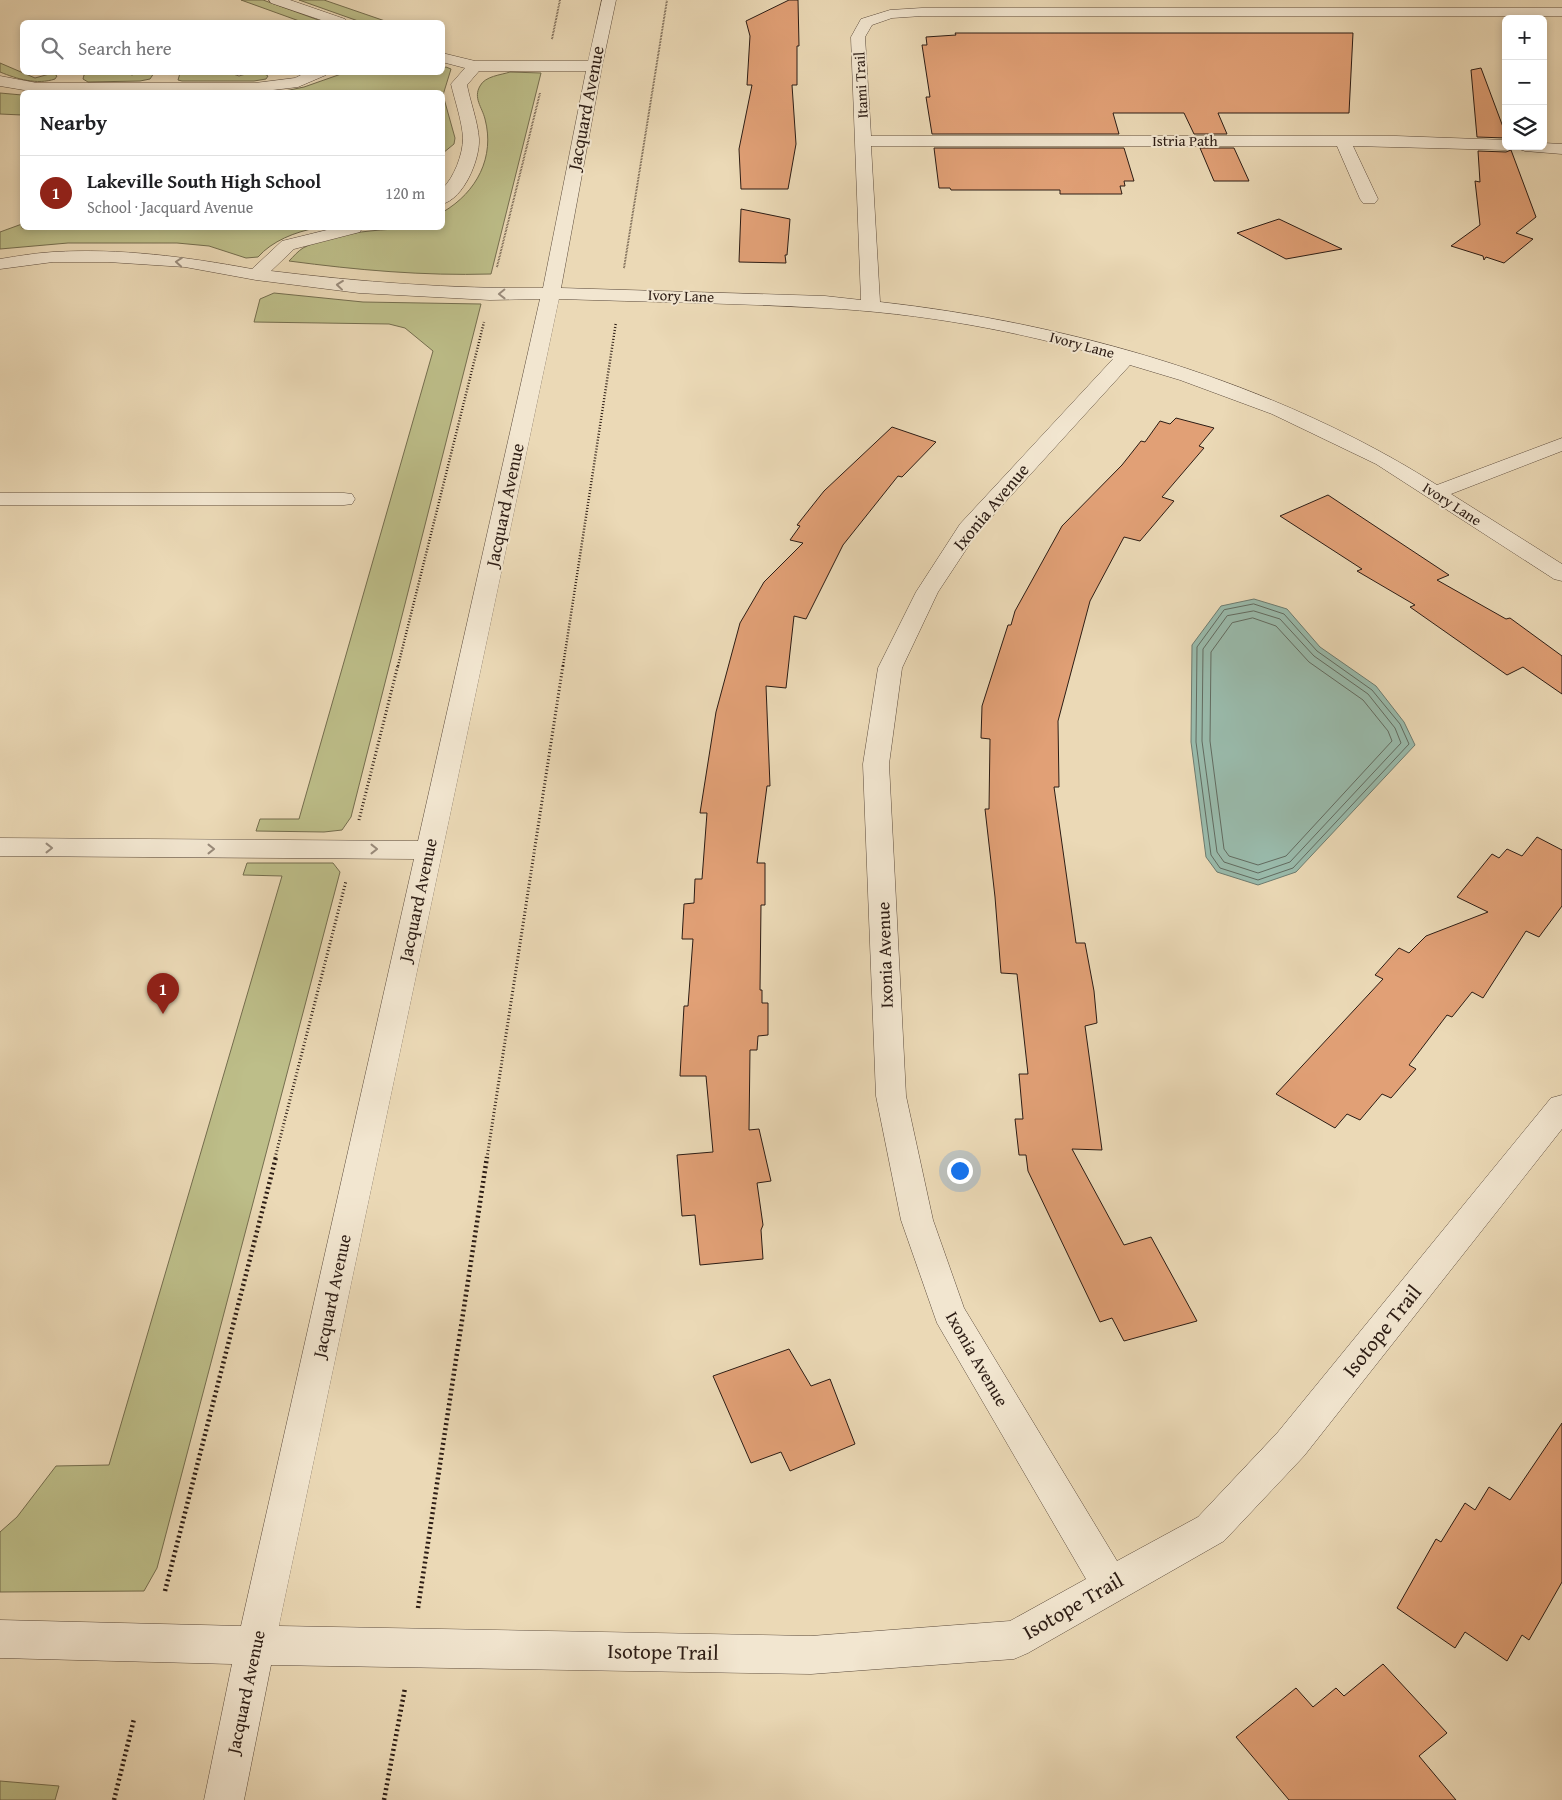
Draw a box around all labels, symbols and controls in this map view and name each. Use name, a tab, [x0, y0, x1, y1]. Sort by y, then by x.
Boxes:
map controls	[1502, 15, 1547, 150]
button: +	[1502, 15, 1547, 60]
search box	[20, 20, 445, 75]
icon: search	[38, 34, 66, 62]
text: Search here	[78, 34, 172, 62]
street label: Jacquard Avenue	[560, 43, 611, 174]
street label: Itami Trail	[848, 51, 873, 119]
button: −	[1502, 60, 1547, 105]
button: layers	[1502, 105, 1547, 150]
text: Nearby	[40, 107, 107, 138]
street label: Istria Path	[1152, 130, 1218, 151]
text: Lakeville South High School	[87, 167, 321, 195]
text: 1	[52, 181, 60, 205]
text: 120 m	[385, 181, 425, 205]
text: School · Jacquard Avenue	[87, 195, 253, 219]
one-way arrow	[175, 256, 183, 267]
one-way arrow	[336, 280, 344, 291]
street label: Ivory Lane	[648, 284, 714, 307]
one-way arrow	[498, 289, 506, 299]
street label: Ivory Lane	[1047, 326, 1117, 363]
street label: Jacquard Avenue	[478, 440, 531, 571]
street label: Ixonia Avenue	[946, 457, 1035, 556]
street label: Ivory Lane	[1419, 477, 1486, 530]
street label: Jacquard Avenue	[391, 835, 444, 966]
one-way arrow	[45, 842, 53, 853]
one-way arrow	[208, 844, 215, 854]
one-way arrow	[370, 844, 378, 854]
street label: Ixonia Avenue	[869, 901, 900, 1009]
pin: 1	[147, 973, 179, 1014]
your location	[947, 1158, 973, 1184]
street label: Jacquard Avenue	[305, 1231, 358, 1362]
street label: Isotope Trail	[1335, 1278, 1429, 1384]
street label: Ixonia Avenue	[939, 1306, 1016, 1412]
street label: Isotope Trail	[1017, 1564, 1129, 1647]
street label: Jacquard Avenue	[219, 1627, 272, 1758]
street label: Isotope Trail	[607, 1635, 719, 1668]

